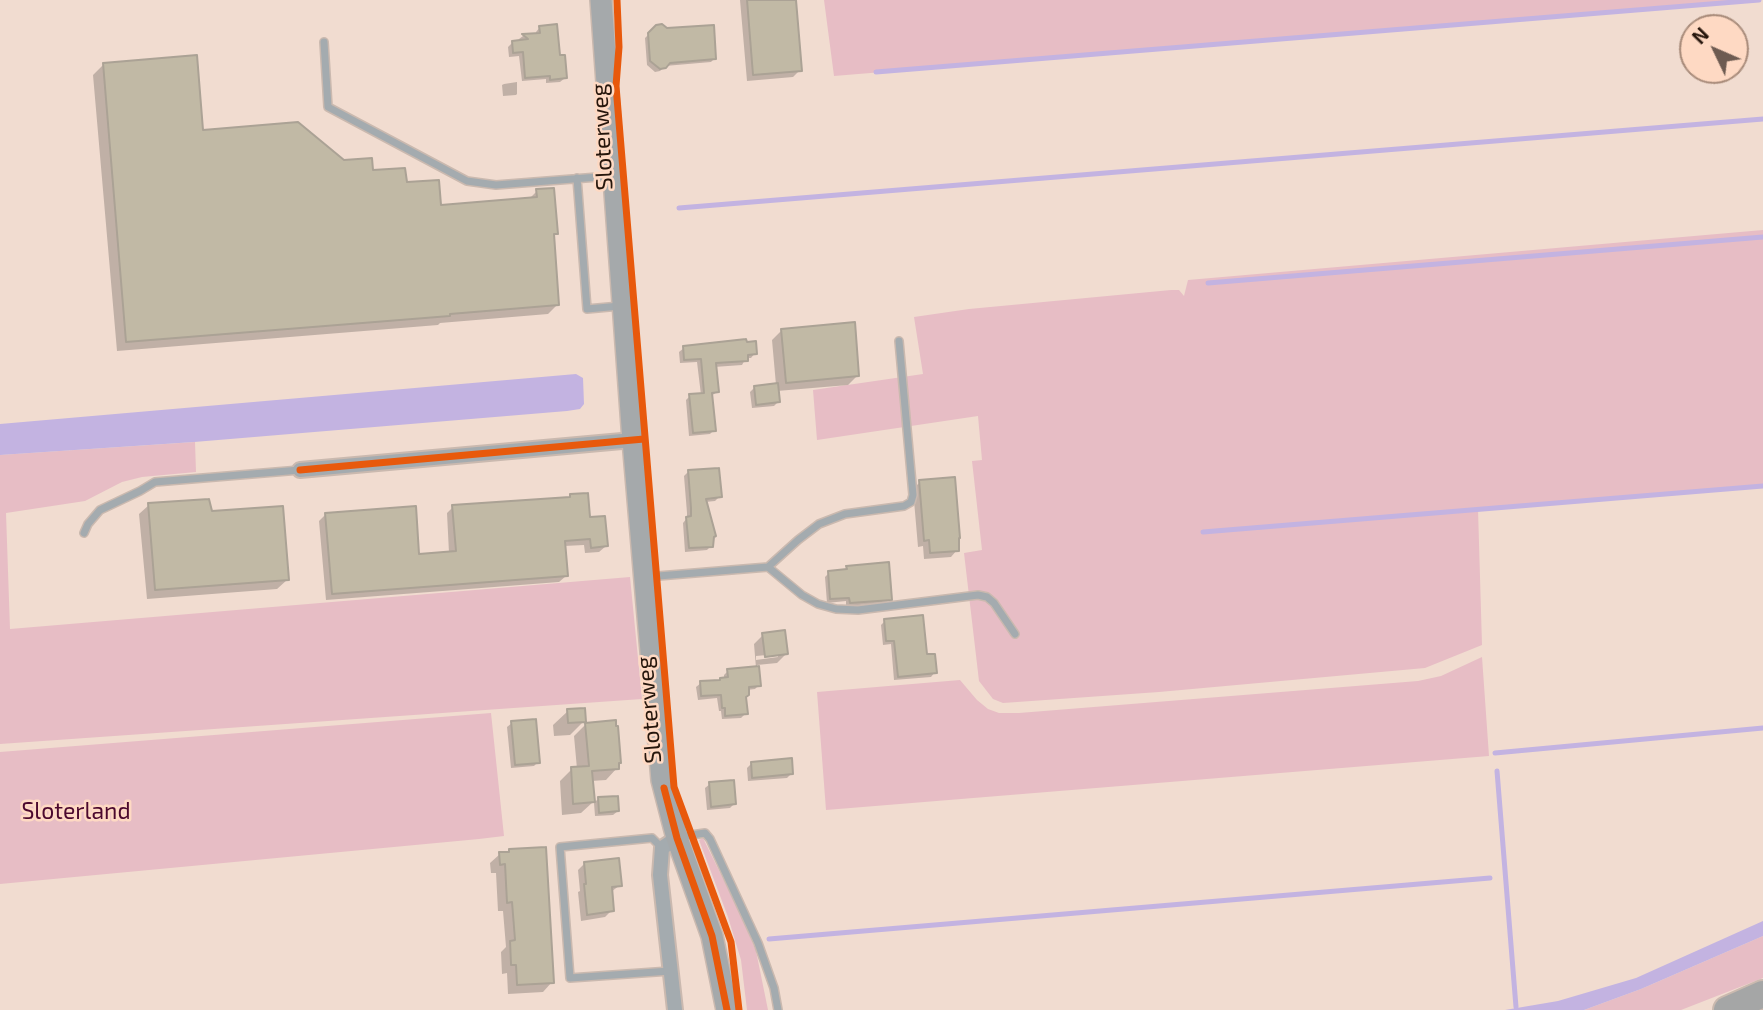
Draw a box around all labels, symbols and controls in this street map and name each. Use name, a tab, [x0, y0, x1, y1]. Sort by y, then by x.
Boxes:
north arrow	[1679, 14, 1749, 84]
text: N	[1687, 23, 1713, 48]
street label: Sloterweg	[585, 83, 619, 191]
street label: Sloterweg	[631, 655, 667, 765]
park label: Sloterland	[21, 797, 131, 825]

